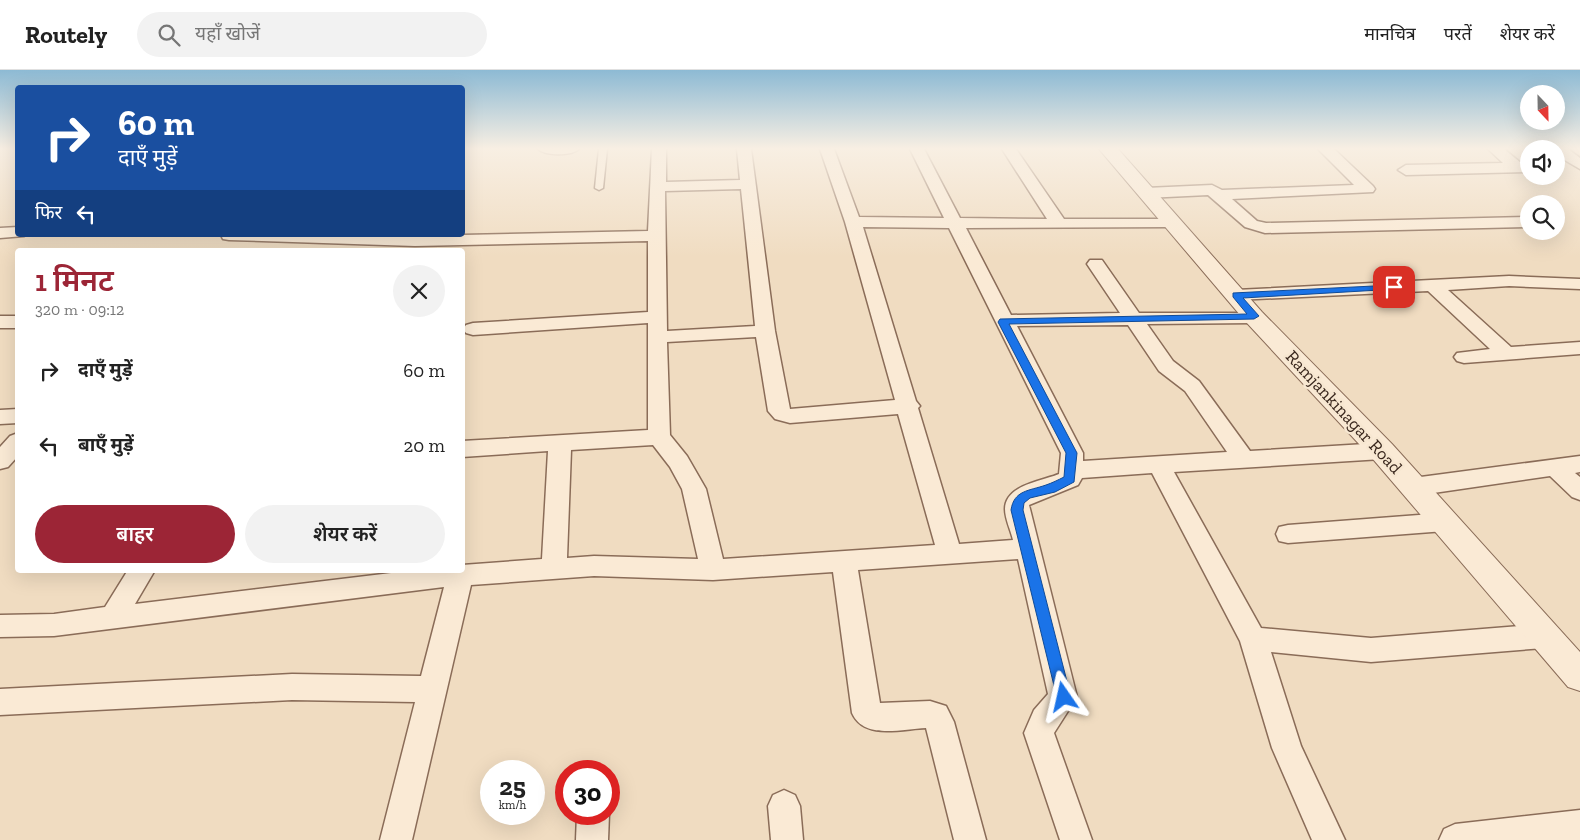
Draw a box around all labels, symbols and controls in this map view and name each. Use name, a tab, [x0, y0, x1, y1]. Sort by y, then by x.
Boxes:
search box	[137, 12, 487, 57]
text: Routely	[25, 20, 107, 49]
icon: search	[155, 21, 183, 49]
text: यहाँ खोजें	[195, 22, 260, 45]
text: मानचित्र	[1364, 23, 1416, 45]
text: परतें	[1444, 23, 1472, 45]
text: शेयर करें	[1500, 23, 1555, 45]
north arrow	[1520, 85, 1565, 130]
map controls	[1520, 85, 1565, 240]
text: 60 m	[118, 102, 194, 144]
icon: right	[35, 105, 100, 170]
button: sound	[1520, 140, 1565, 185]
text: दाएँ मुड़ें	[118, 144, 177, 171]
button: search	[1520, 195, 1565, 240]
icon: left	[72, 200, 100, 228]
text: फिर	[35, 201, 62, 224]
text: 1 मिनट	[35, 263, 114, 299]
button: close	[393, 265, 445, 317]
pin	[1373, 266, 1415, 308]
icon: arrive	[1380, 273, 1408, 301]
text: 320 m · 09:12	[35, 300, 124, 319]
street label: Ramjankinagar Road	[1281, 346, 1407, 478]
icon: right	[35, 357, 63, 385]
text: दाएँ मुड़ें	[78, 358, 133, 381]
text: 60 m	[403, 359, 445, 382]
icon: left	[35, 432, 63, 460]
text: बाएँ मुड़ें	[78, 433, 134, 456]
text: 20 m	[404, 434, 445, 457]
button: बाहर	[35, 505, 235, 563]
button: शेयर करें	[245, 505, 445, 563]
position arrow	[1037, 670, 1089, 722]
speed limit sign: 30	[555, 760, 620, 825]
text: 25	[499, 771, 526, 801]
text: km/h	[499, 798, 526, 812]

